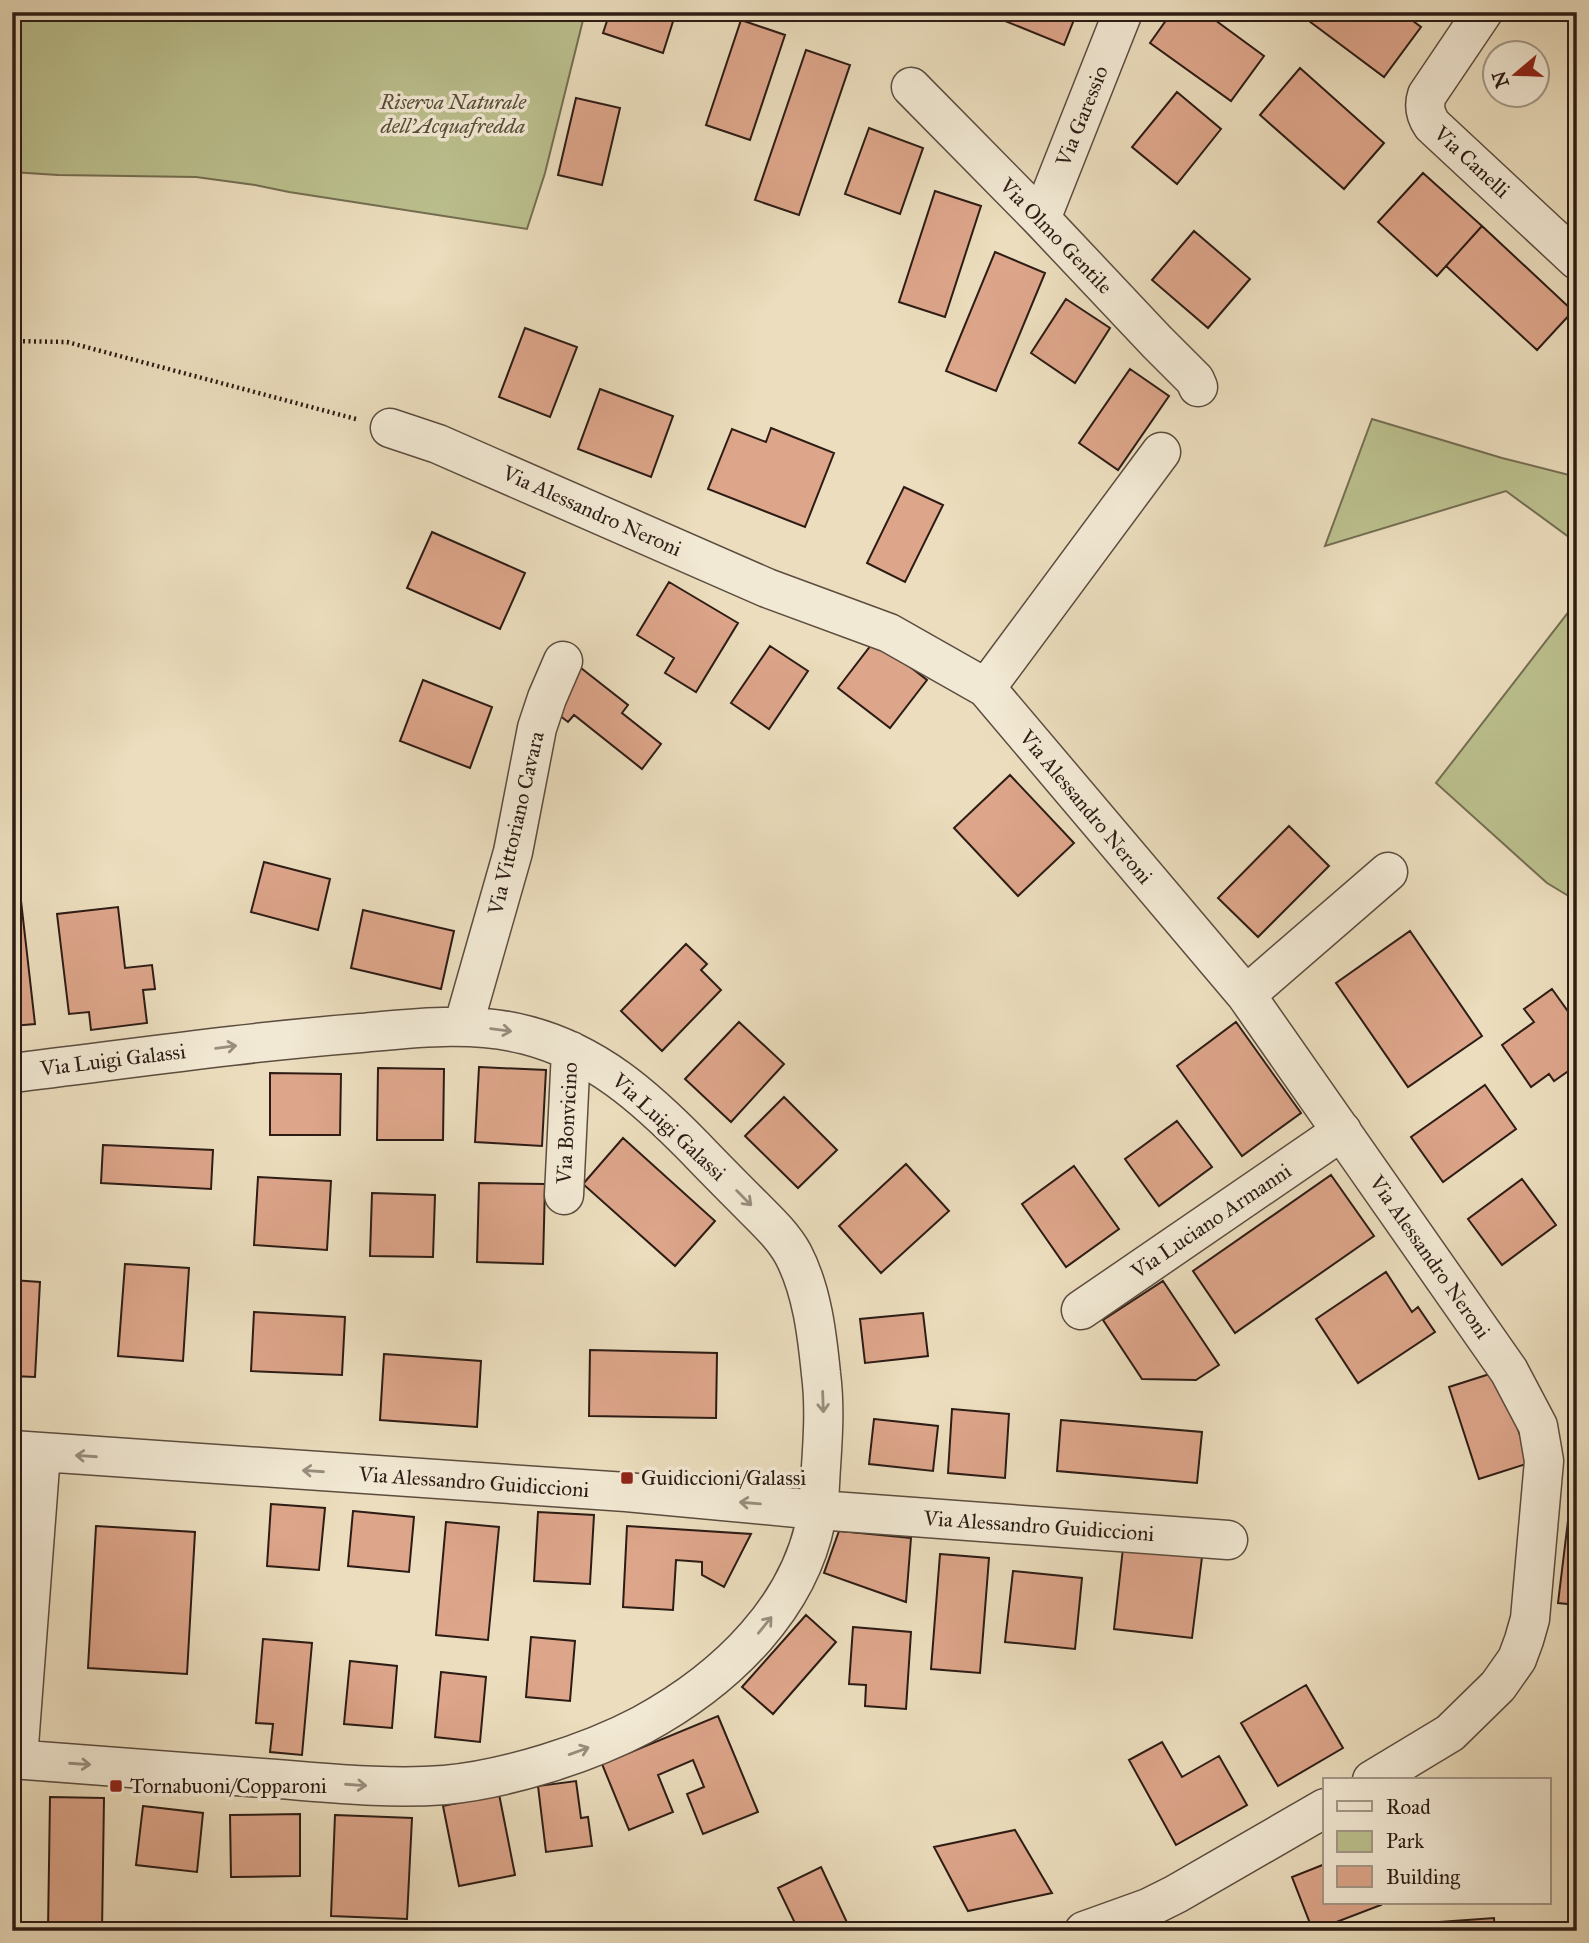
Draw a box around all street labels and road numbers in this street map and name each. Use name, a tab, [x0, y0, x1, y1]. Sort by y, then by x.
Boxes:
street label: Via Garessio	[1050, 62, 1114, 171]
street label: Via Canelli	[1428, 120, 1515, 204]
street label: Via Olmo Gentile	[993, 172, 1118, 300]
street label: Via Alessandro Neroni	[498, 459, 686, 562]
street label: Via Alessandro Neroni	[1013, 724, 1158, 890]
street label: Via Vittoriano Cavara	[482, 729, 550, 918]
street label: Via Luigi Galassi	[38, 1038, 187, 1082]
street label: Via Bonvicino	[551, 1061, 583, 1186]
street label: Via Luigi Galassi	[606, 1067, 731, 1187]
street label: Via Luciano Armanni	[1125, 1158, 1296, 1285]
street label: Via Alessandro Neroni	[1363, 1170, 1496, 1344]
street label: Via Alessandro Guidiccioni	[357, 1461, 590, 1503]
street label: Via Alessandro Guidiccioni	[922, 1505, 1155, 1547]

